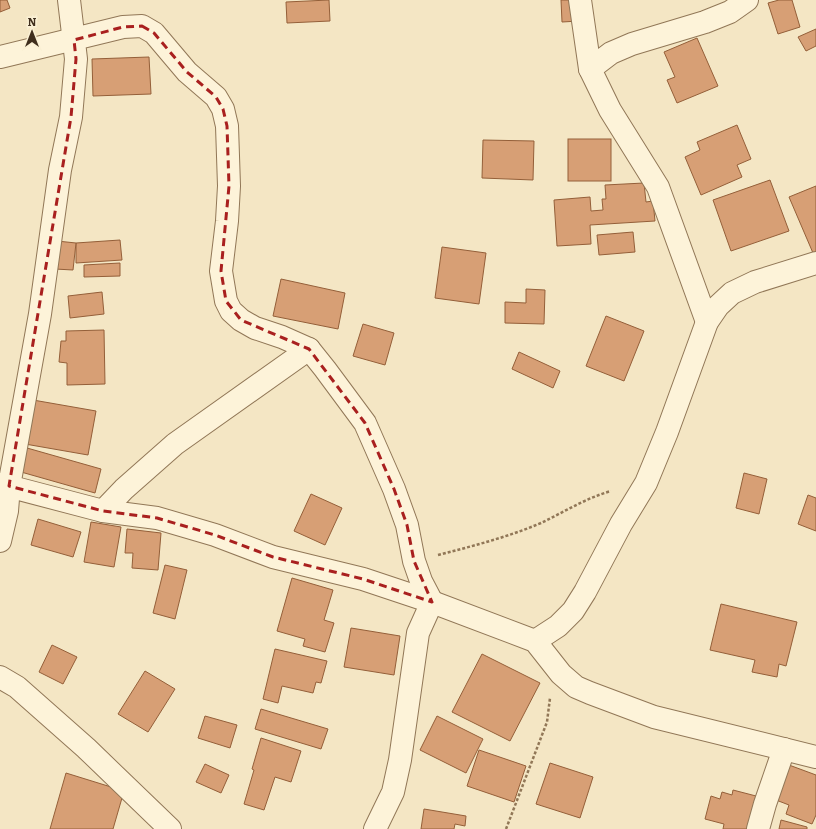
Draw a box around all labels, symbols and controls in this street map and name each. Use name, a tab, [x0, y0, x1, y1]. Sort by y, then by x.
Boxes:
north arrow	[12, 12, 52, 52]
text: N	[28, 16, 37, 29]

